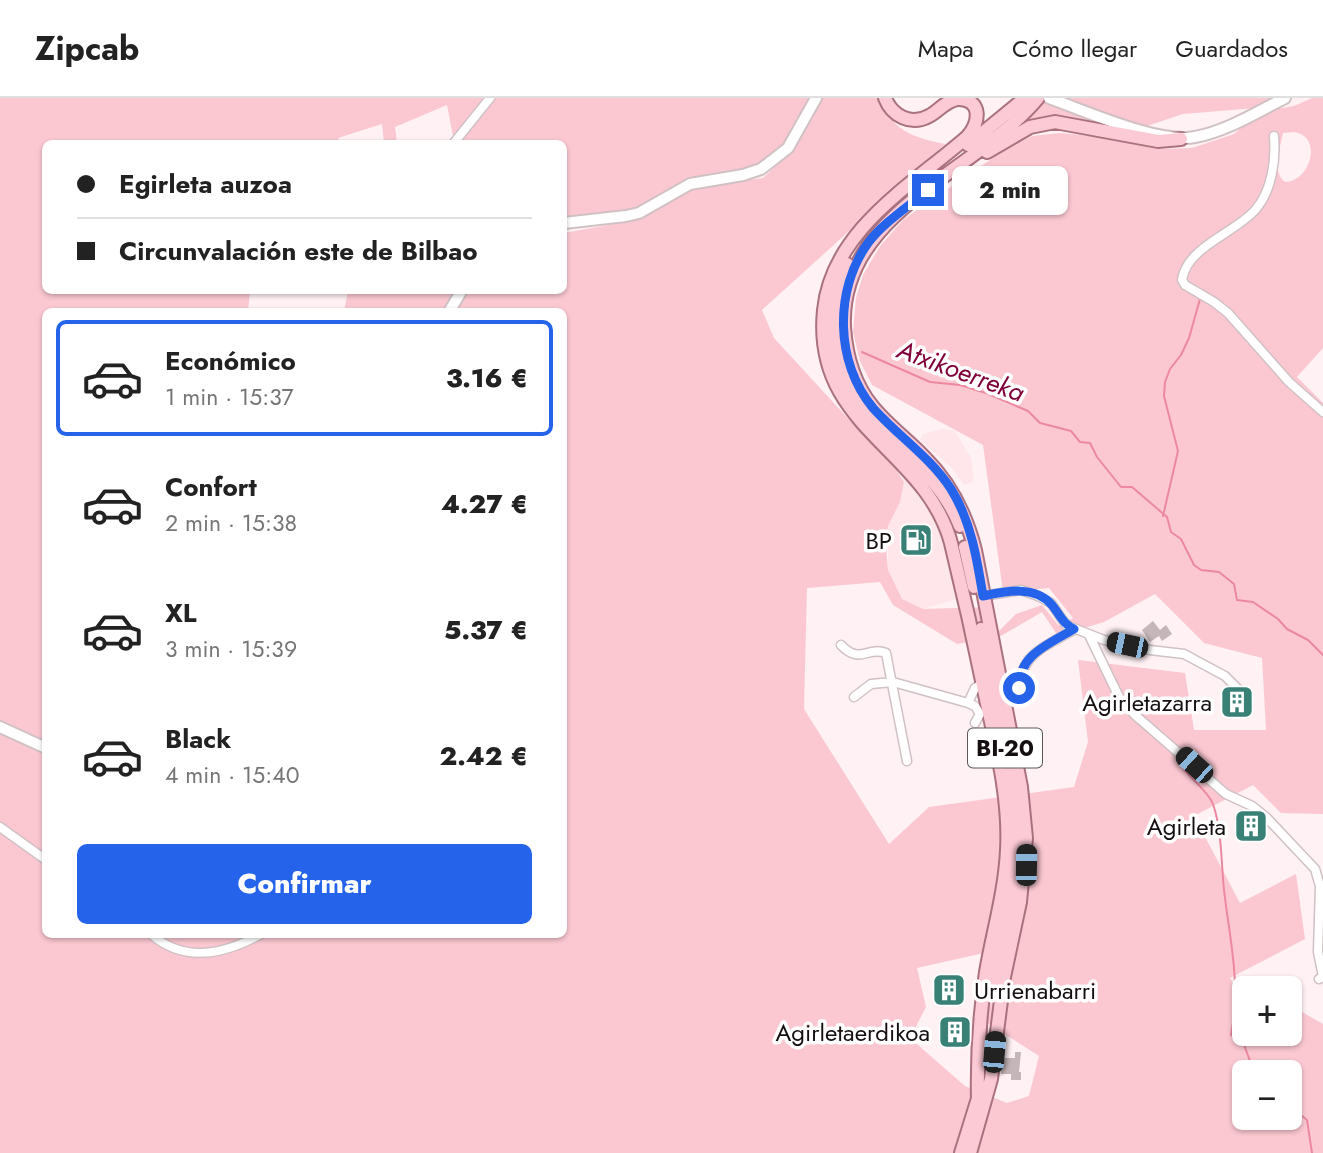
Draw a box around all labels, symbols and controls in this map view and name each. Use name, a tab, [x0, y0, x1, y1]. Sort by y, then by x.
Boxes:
text: Zipcab	[35, 25, 139, 72]
text: Mapa	[918, 31, 974, 66]
text: Cómo llegar	[1012, 31, 1137, 66]
text: Guardados	[1175, 31, 1288, 66]
text: Egirleta auzoa	[119, 165, 292, 203]
callout: 2 min	[953, 166, 1068, 214]
text: 2 min	[979, 173, 1041, 207]
route end	[912, 174, 944, 206]
text: Circunvalación este de Bilbao	[119, 232, 478, 270]
water label: Atxikoerreka	[891, 330, 1030, 412]
text: Económico	[165, 342, 296, 380]
icon: car	[81, 347, 144, 410]
text: 3.16 €	[446, 359, 528, 397]
text: 1 min · 15:37	[165, 380, 293, 414]
text: Confort	[165, 468, 257, 506]
icon: car	[81, 473, 144, 536]
text: 4.27 €	[441, 485, 528, 523]
text: 2 min · 15:38	[165, 506, 297, 540]
fuel station icon: BP	[897, 521, 935, 559]
place label: BP	[865, 523, 892, 558]
text: XL	[165, 594, 197, 632]
icon: car	[81, 599, 144, 662]
text: 5.37 €	[444, 611, 528, 649]
car	[1105, 630, 1150, 660]
text: 3 min · 15:39	[165, 632, 297, 666]
route start	[1003, 672, 1035, 704]
building icon: Agirletazarra	[1218, 683, 1256, 721]
place label: Agirletazarra	[1082, 685, 1212, 720]
text: Black	[165, 720, 231, 758]
icon: car	[81, 725, 144, 788]
road number: BI-20	[968, 728, 1042, 768]
text: 2.42 €	[440, 737, 528, 775]
car	[1172, 743, 1217, 787]
text: 4 min · 15:40	[165, 758, 299, 792]
building icon: Agirleta	[1232, 807, 1270, 845]
place label: Agirleta	[1147, 809, 1226, 844]
button: Confirmar	[77, 844, 532, 924]
car	[1016, 844, 1037, 886]
building icon: Urrienabarri	[930, 971, 968, 1009]
place label: Urrienabarri	[974, 973, 1096, 1008]
map controls	[1232, 976, 1302, 1130]
button: +	[1232, 976, 1302, 1046]
building icon: Agirletaerdikoa	[936, 1013, 974, 1051]
place label: Agirletaerdikoa	[775, 1015, 930, 1050]
car	[982, 1030, 1007, 1074]
button: −	[1232, 1060, 1302, 1130]

